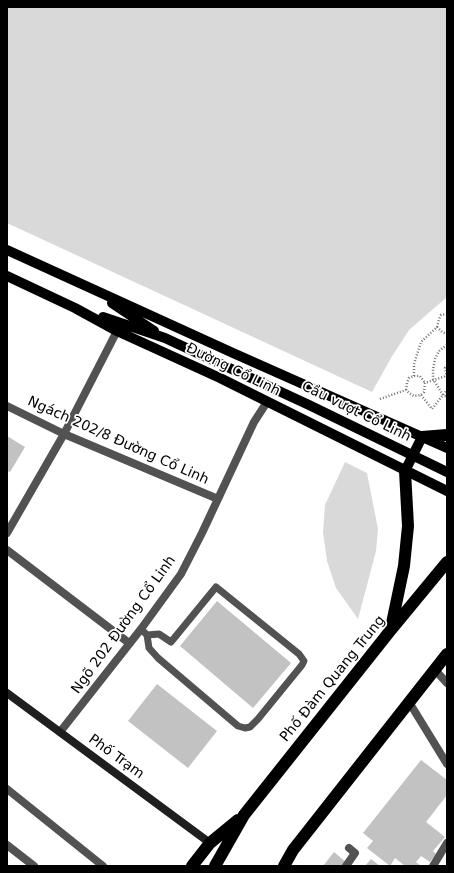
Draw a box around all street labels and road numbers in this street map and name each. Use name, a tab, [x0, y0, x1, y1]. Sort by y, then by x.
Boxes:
street label: Đường Cổ Linh	[183, 340, 283, 400]
street label: Cầu vượt Cổ Linh	[299, 378, 413, 446]
street label: Ngách 202/8 Đường Cổ Linh	[25, 393, 211, 489]
street label: Ngõ 202 Đường Cổ Linh	[68, 553, 180, 697]
street label: Phố Đàm Quang Trung	[277, 613, 389, 745]
street label: Phố Trạm	[85, 731, 147, 783]

